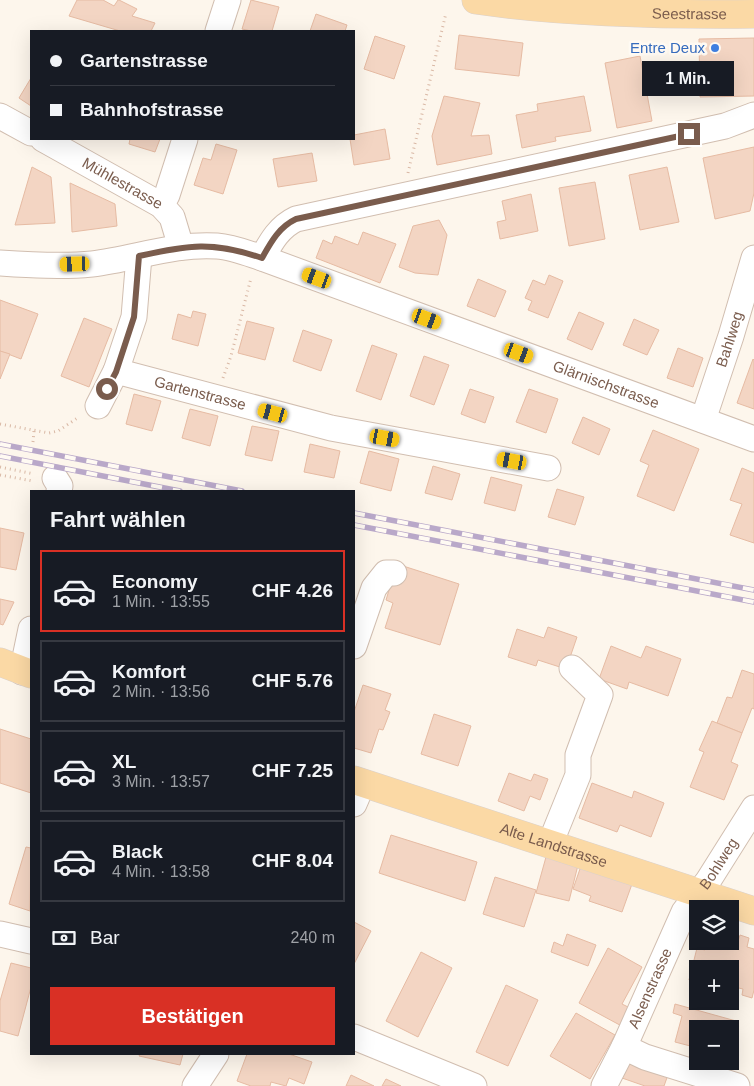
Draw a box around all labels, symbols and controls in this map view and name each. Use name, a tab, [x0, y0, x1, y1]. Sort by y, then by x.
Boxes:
street label: Seestrasse	[652, 5, 727, 22]
place label: Entre Deux	[630, 39, 705, 56]
marker: Entre Deux	[709, 42, 721, 54]
text: Gartenstrasse	[80, 50, 208, 71]
callout: 1 Min.	[643, 62, 735, 96]
text: 1 Min.	[665, 70, 711, 87]
text: Bahnhofstrasse	[80, 99, 224, 120]
route end	[678, 123, 700, 145]
street label: Mühlestrasse	[80, 154, 166, 212]
car	[59, 256, 90, 272]
car	[300, 266, 333, 290]
car	[410, 307, 443, 331]
street label: Bahlweg	[712, 309, 746, 369]
car	[502, 341, 535, 365]
street label: Glärnischstrasse	[551, 357, 662, 411]
street label: Gartenstrasse	[152, 372, 248, 413]
route start	[96, 378, 118, 400]
car	[256, 402, 289, 424]
car	[368, 428, 401, 448]
car	[495, 451, 528, 471]
text: Fahrt wählen	[50, 507, 186, 532]
icon: car	[52, 569, 97, 614]
text: Economy	[112, 571, 198, 592]
text: CHF 4.26	[252, 580, 333, 601]
text: 1 Min. · 13:55	[112, 593, 210, 610]
icon: car	[52, 659, 97, 704]
text: Komfort	[112, 661, 186, 682]
text: CHF 5.76	[252, 670, 333, 691]
text: 2 Min. · 13:56	[112, 683, 210, 700]
icon: car	[52, 749, 97, 794]
text: XL	[112, 751, 136, 772]
text: CHF 7.25	[252, 760, 333, 781]
text: 3 Min. · 13:57	[112, 773, 210, 790]
street label: Alte Landstrasse	[498, 819, 609, 870]
street label: Bohlweg	[696, 835, 741, 893]
icon: car	[52, 839, 97, 884]
text: Black	[112, 841, 163, 862]
text: CHF 8.04	[252, 850, 333, 871]
text: 4 Min. · 13:58	[112, 863, 210, 880]
map controls	[689, 900, 739, 1070]
button: layers	[689, 900, 739, 950]
icon: cash	[50, 924, 78, 952]
text: Bar	[90, 927, 120, 948]
text: 240 m	[291, 929, 335, 946]
street label: Alsenstrasse	[624, 945, 675, 1031]
button: +	[689, 960, 739, 1010]
button: Bestätigen	[50, 987, 335, 1045]
button: −	[689, 1020, 739, 1070]

